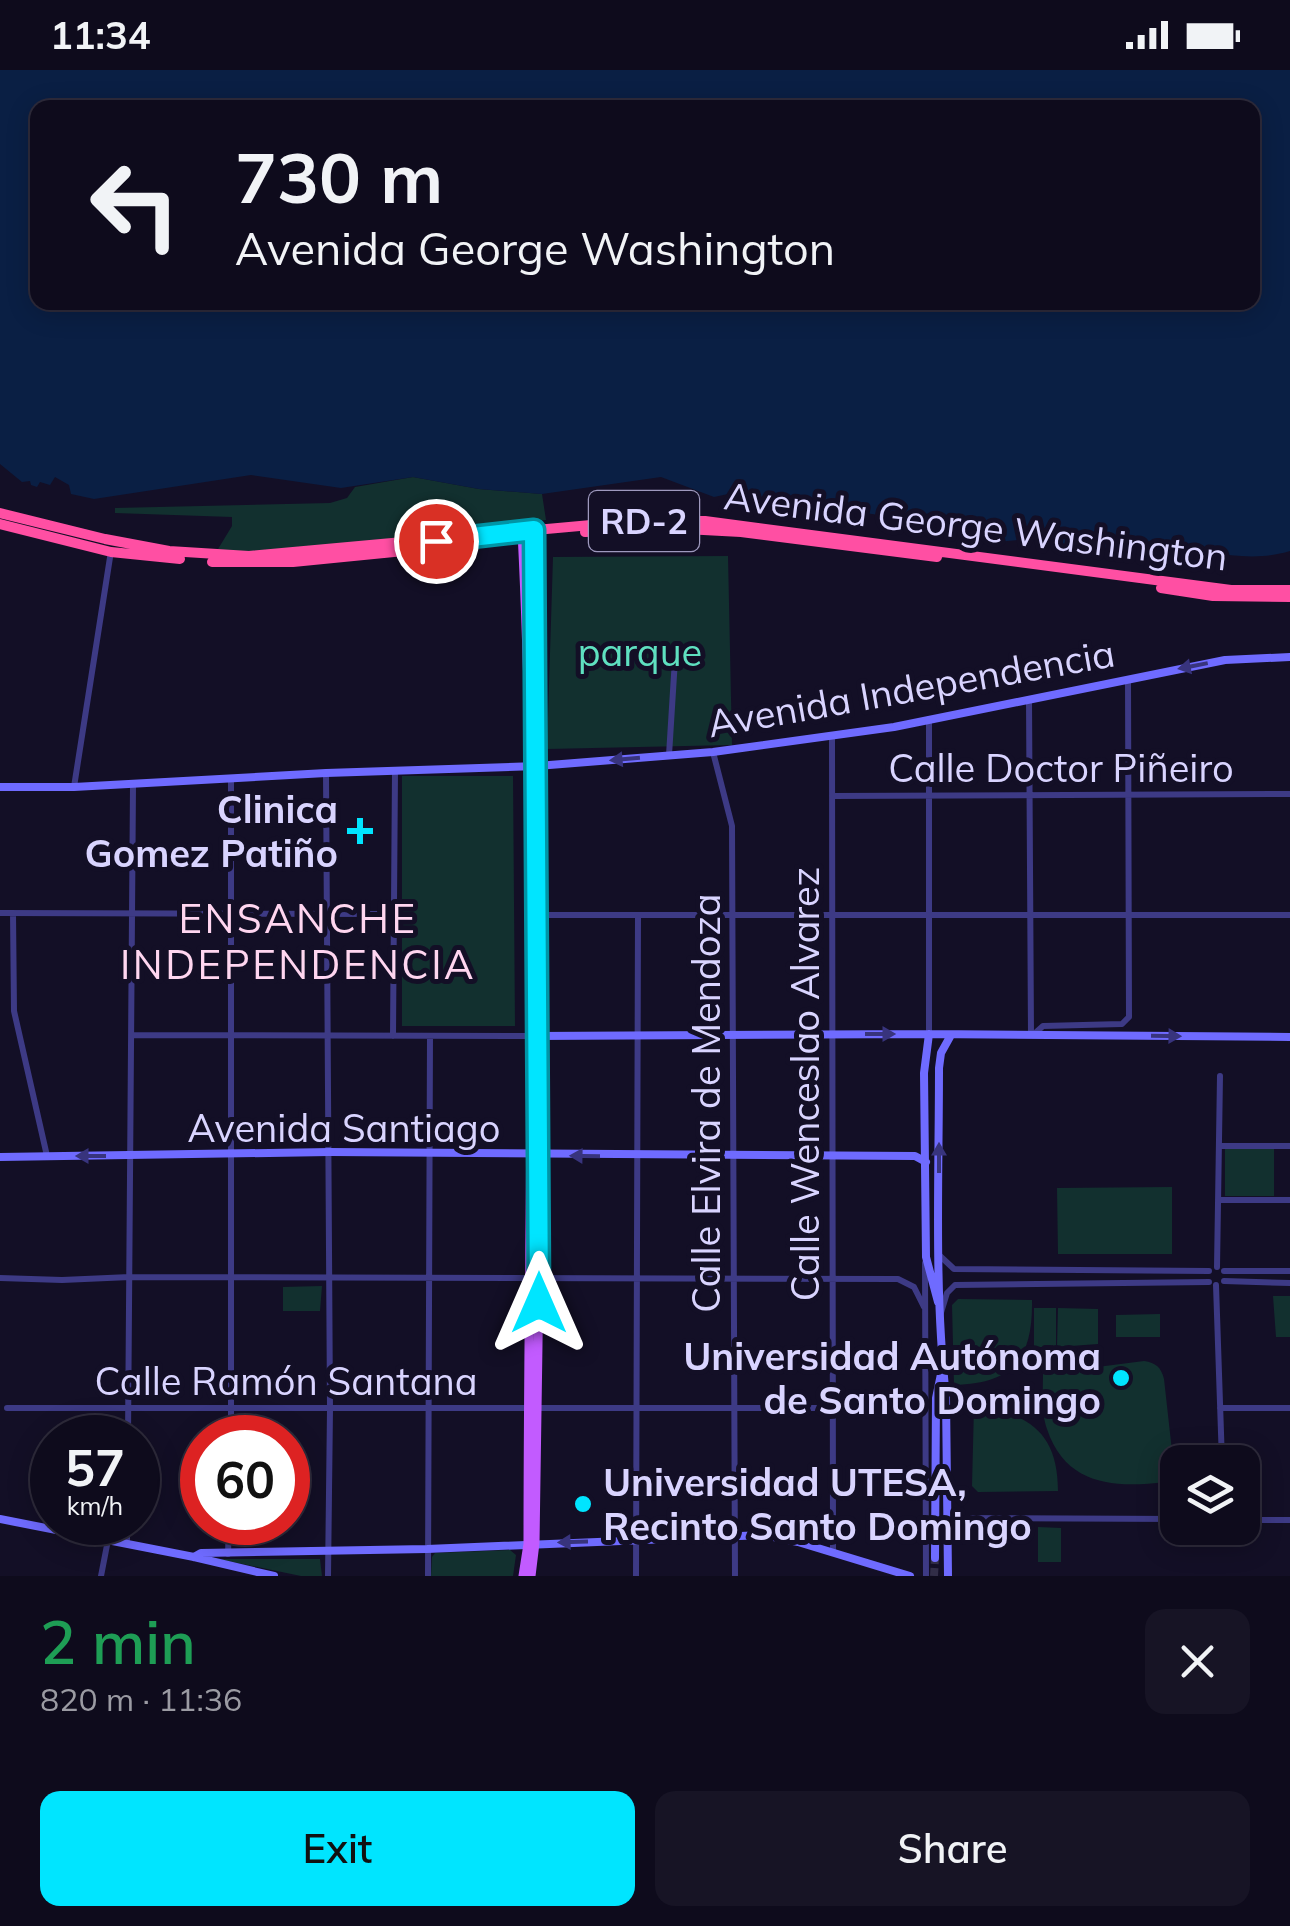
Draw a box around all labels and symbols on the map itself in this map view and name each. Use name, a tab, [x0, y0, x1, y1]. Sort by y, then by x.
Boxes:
street label: Avenida George Washington	[722, 471, 1230, 581]
road number: RD-2	[589, 491, 699, 551]
pin	[394, 499, 479, 584]
park label: parque	[578, 628, 702, 676]
street label: Avenida Independencia	[704, 629, 1118, 747]
one-way arrow	[1177, 659, 1208, 674]
street label: Calle Doctor Piñeiro	[888, 744, 1234, 792]
one-way arrow	[608, 751, 640, 767]
place label: Clinica Gomez Patiño	[85, 785, 338, 877]
marker: Clinica Gomez Patiño	[347, 818, 373, 844]
street label: Calle Wenceslao Alvarez	[781, 867, 829, 1301]
district label: ENSANCHE INDEPENDENCIA	[120, 893, 476, 989]
street label: Calle Elvira de Mendoza	[682, 893, 730, 1313]
one-way arrow	[865, 1026, 897, 1042]
one-way arrow	[1151, 1029, 1183, 1045]
street label: Avenida Santiago	[188, 1104, 500, 1152]
one-way arrow	[931, 1141, 947, 1173]
one-way arrow	[74, 1148, 106, 1164]
one-way arrow	[569, 1148, 601, 1164]
position arrow	[487, 1251, 591, 1355]
place label: Universidad Autónoma de Santo Domingo	[683, 1332, 1101, 1424]
street label: Calle Ramón Santana	[94, 1357, 478, 1405]
marker: Universidad Autónoma de Santo Domingo	[1110, 1367, 1132, 1389]
speed limit sign: 60	[180, 1415, 310, 1545]
place label: Universidad UTESA, Recinto Santo Domingo	[603, 1458, 1032, 1550]
marker: Universidad UTESA, Recinto Santo Domingo	[572, 1493, 594, 1515]
one-way arrow	[557, 1534, 589, 1550]

